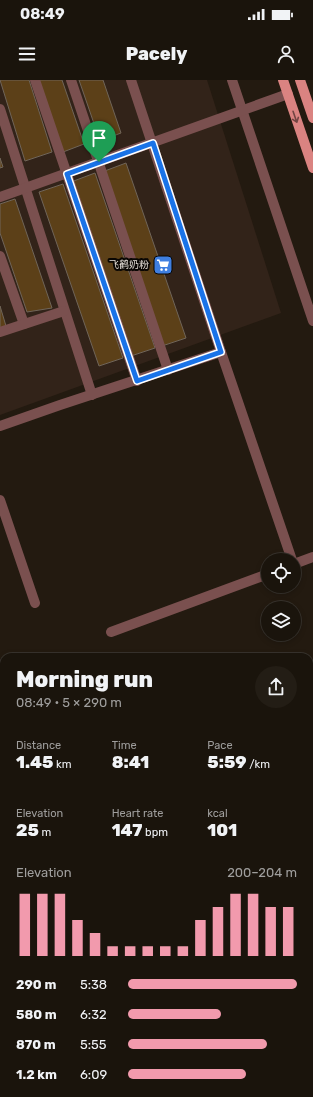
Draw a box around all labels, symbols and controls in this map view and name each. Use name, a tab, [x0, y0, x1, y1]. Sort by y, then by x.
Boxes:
text: 08:49	[20, 5, 65, 23]
icon: menu	[16, 43, 38, 65]
text: Pacely	[126, 43, 187, 65]
icon: person	[275, 43, 297, 65]
one-way arrow	[292, 110, 300, 122]
pin	[82, 121, 116, 162]
icon: arrive	[88, 127, 110, 149]
supermarket icon: 飞鹤奶粉	[152, 254, 174, 276]
place label: 飞鹤奶粉	[109, 259, 149, 271]
map controls	[261, 553, 301, 641]
button: locate	[261, 553, 301, 593]
button: layers	[261, 601, 301, 641]
text: Morning run	[16, 666, 153, 693]
button: share	[255, 666, 297, 708]
text: 08:49 · 5 × 290 m	[16, 695, 122, 710]
text: Distance	[16, 739, 61, 752]
text: Time	[112, 739, 137, 752]
text: Pace	[207, 739, 233, 752]
text: 1.45	[16, 752, 53, 772]
text: 8:41	[112, 752, 149, 772]
text: 5:59	[207, 752, 247, 772]
text: km	[53, 758, 72, 771]
text: /km	[247, 758, 270, 771]
text: Elevation	[16, 807, 63, 820]
text: Heart rate	[112, 807, 164, 820]
text: kcal	[207, 807, 228, 820]
text: 25	[16, 820, 39, 840]
text: 147	[112, 820, 142, 840]
text: 101	[207, 820, 237, 840]
text: m	[39, 826, 51, 839]
text: bpm	[142, 826, 168, 839]
text: Elevation	[16, 865, 72, 880]
text: 200–204 m	[227, 865, 297, 880]
text: 290 m	[16, 977, 56, 992]
text: 5:38	[80, 977, 107, 992]
text: 580 m	[16, 1007, 57, 1022]
text: 6:32	[80, 1007, 107, 1022]
text: 870 m	[16, 1037, 56, 1052]
text: 5:55	[80, 1037, 107, 1052]
text: 1.2 km	[16, 1067, 57, 1082]
text: 6:09	[80, 1067, 107, 1082]

